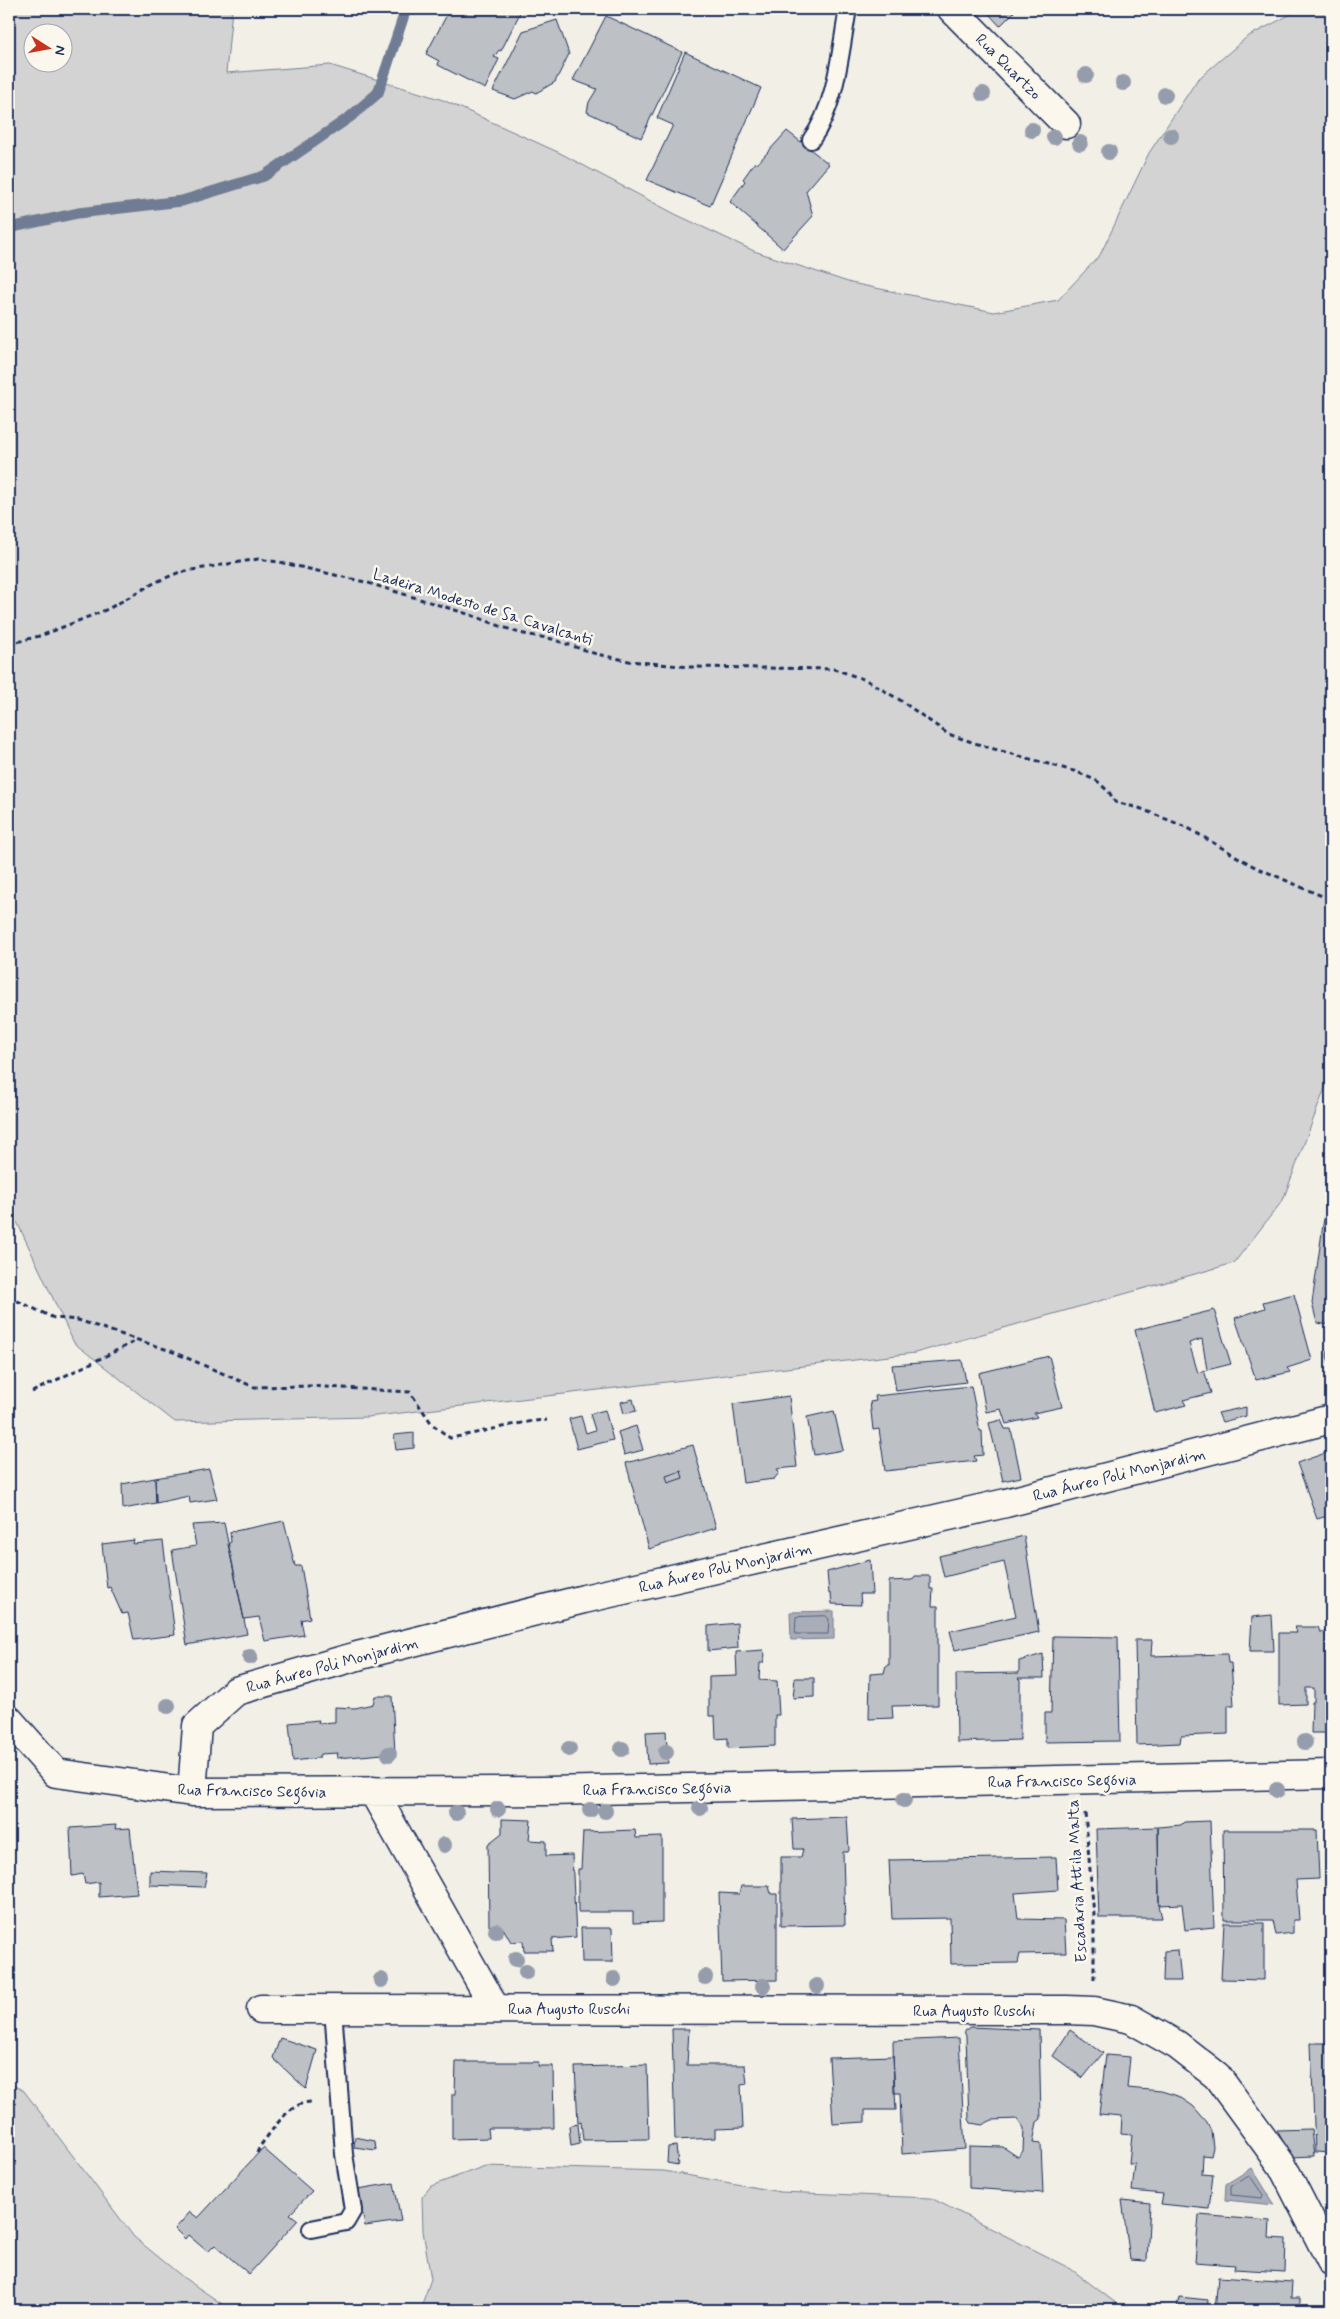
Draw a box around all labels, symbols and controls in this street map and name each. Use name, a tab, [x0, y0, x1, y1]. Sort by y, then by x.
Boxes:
north arrow	[22, 22, 72, 72]
street label: Rua Quartzo	[970, 29, 1046, 105]
text: N	[50, 44, 70, 57]
street label: Ladeira Modesto de Sa Cavalcanti	[370, 564, 595, 651]
street label: Rua Áureo Poli Monjardim	[1031, 1444, 1208, 1507]
street label: Rua Áureo Poli Monjardim	[637, 1538, 814, 1599]
street label: Rua Áureo Poli Monjardim	[244, 1632, 421, 1698]
street label: Rua Francisco Segóvia	[987, 1770, 1137, 1794]
street label: Rua Francisco Segóvia	[582, 1778, 732, 1802]
street label: Rua Francisco Segóvia	[177, 1780, 327, 1804]
street label: Escadaria Attila Malta	[1063, 1799, 1092, 1963]
street label: Rua Augusto Ruschi	[508, 1999, 630, 2020]
street label: Rua Augusto Ruschi	[913, 2001, 1035, 2022]

